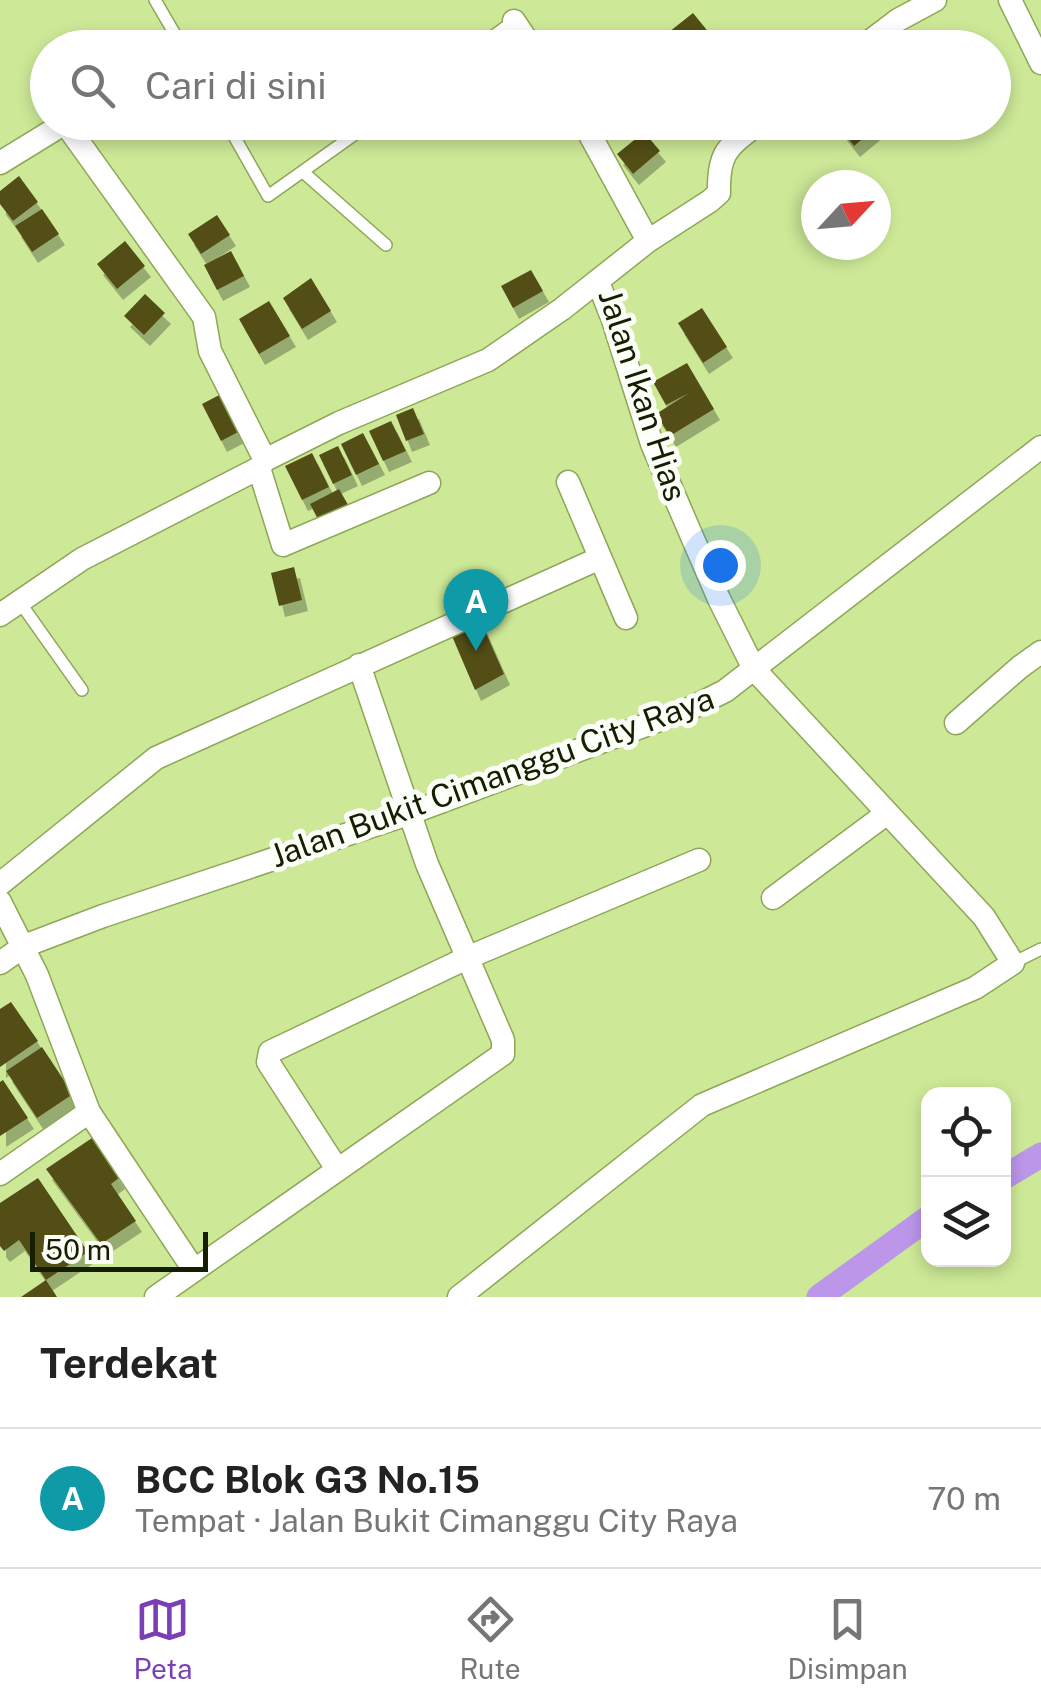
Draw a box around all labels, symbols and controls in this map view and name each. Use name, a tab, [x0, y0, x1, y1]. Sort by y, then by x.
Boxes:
search box	[30, 30, 1011, 140]
icon: search	[65, 58, 120, 113]
text: Cari di sini	[145, 63, 327, 108]
north arrow	[801, 170, 891, 260]
street label: Jalan Ikan Hias	[591, 285, 695, 505]
your location	[695, 540, 746, 591]
pin: A	[444, 568, 508, 651]
street label: Jalan Bukit Cimanggu City Raya	[265, 679, 719, 875]
map controls	[921, 1087, 1011, 1267]
button: locate	[921, 1087, 1011, 1177]
button: layers	[921, 1177, 1011, 1267]
scale bar	[30, 1227, 208, 1272]
text: 50 m	[45, 1233, 111, 1266]
text: Terdekat	[40, 1338, 218, 1387]
text: BCC Blok G3 No.15	[135, 1457, 480, 1502]
text: A	[61, 1480, 84, 1517]
text: 70 m	[927, 1480, 1001, 1517]
text: Tempat · Jalan Bukit Cimanggu City Raya	[135, 1502, 738, 1539]
tab: Peta	[133, 1592, 193, 1685]
tab: Rute	[459, 1592, 521, 1685]
tab: Disimpan	[788, 1592, 908, 1685]

